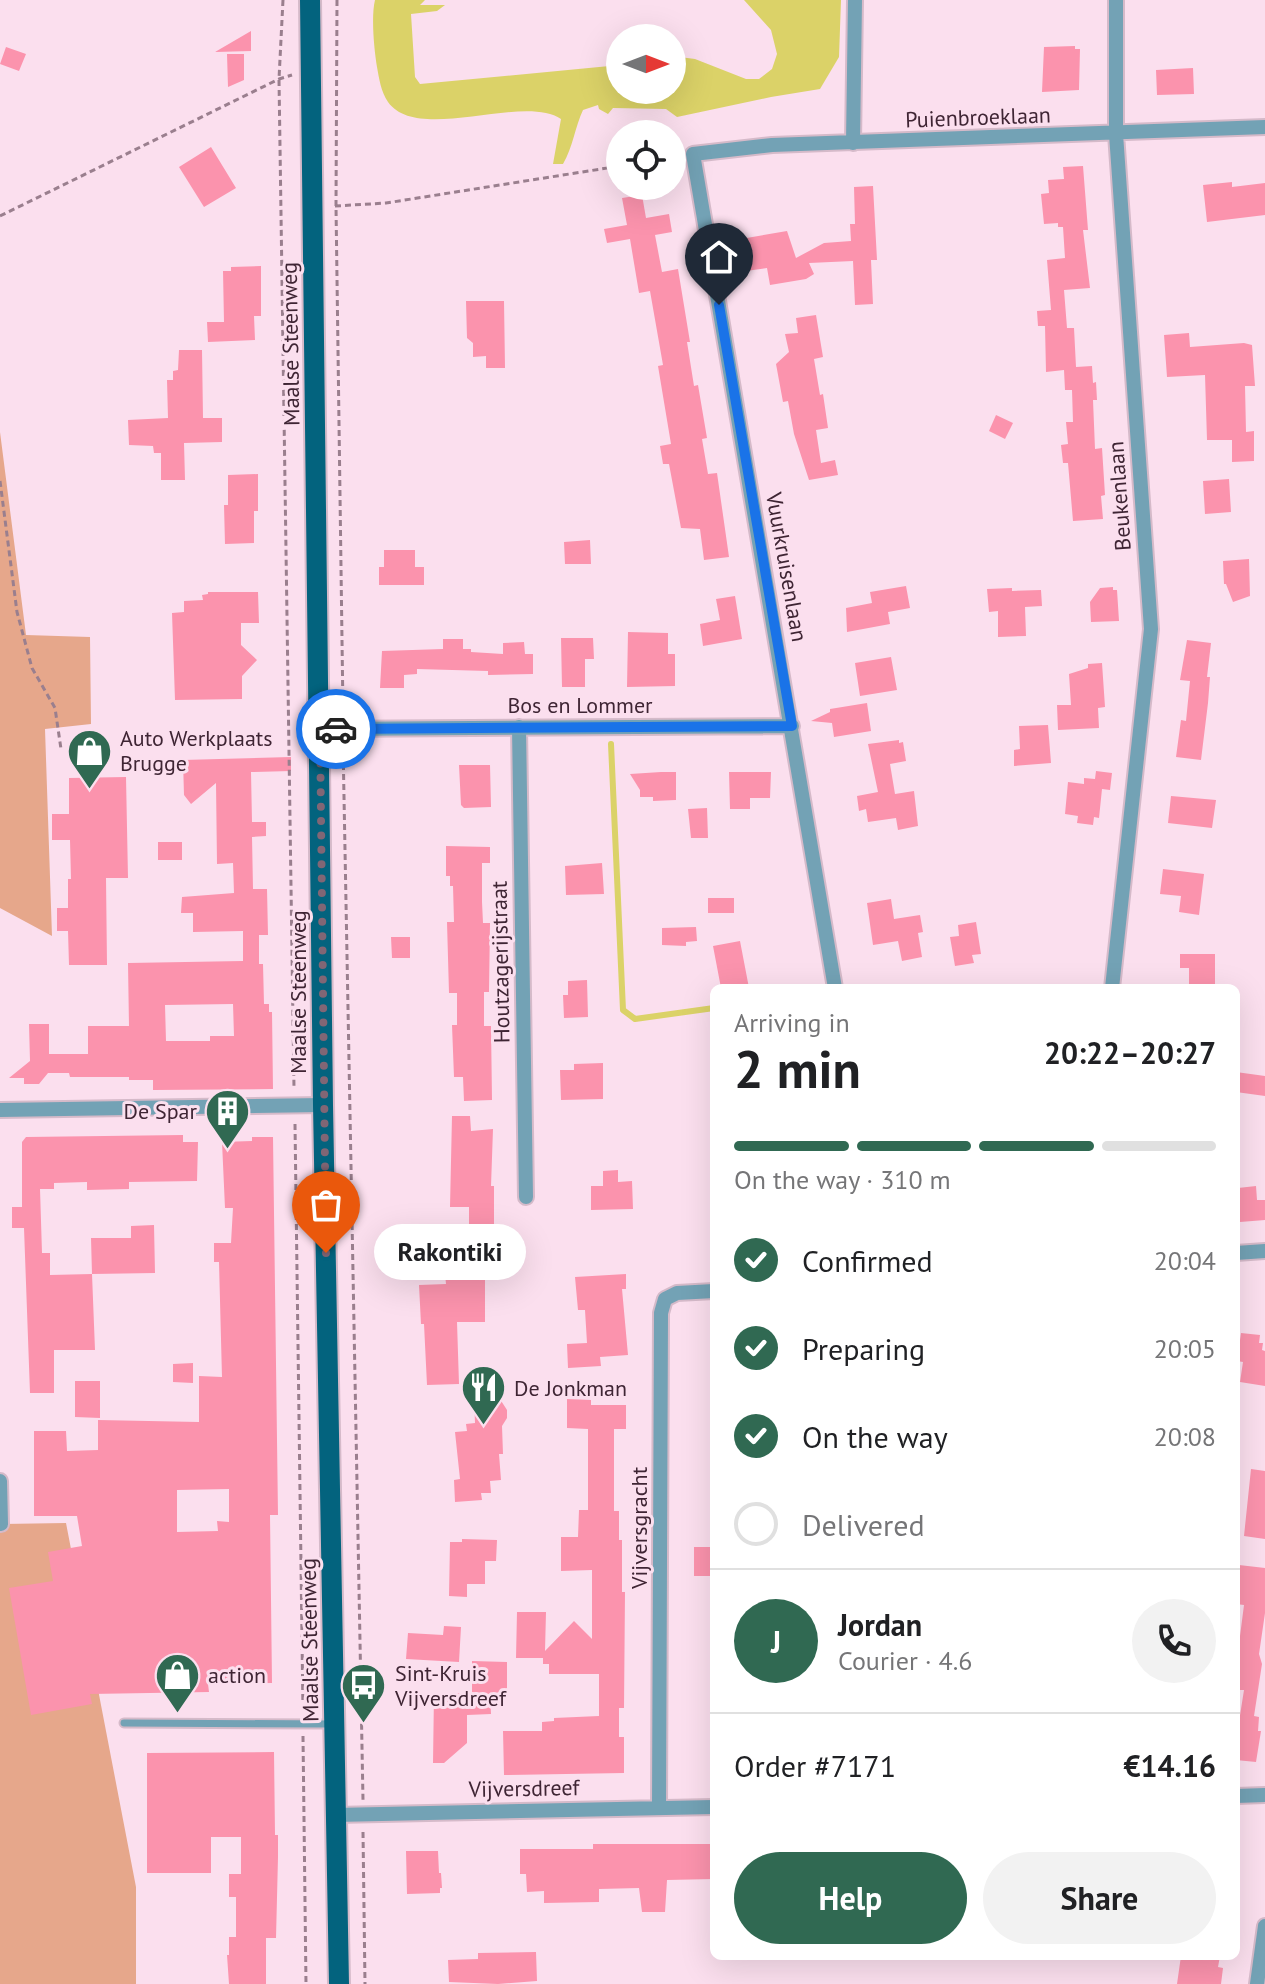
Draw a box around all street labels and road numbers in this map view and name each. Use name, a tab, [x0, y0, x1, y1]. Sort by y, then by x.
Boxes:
street label: Puienbroeklaan	[905, 100, 1051, 134]
street label: Maalse Steenweg	[275, 262, 305, 426]
street label: Beukenlaan	[1101, 440, 1137, 552]
street label: Vuurkruisenlaan	[760, 489, 814, 644]
street label: Bos en Lommer	[507, 691, 653, 719]
street label: Houtzagerijstraat	[485, 880, 515, 1043]
street label: Maalse Steenweg	[284, 910, 312, 1074]
street label: Vijversgracht	[625, 1466, 653, 1590]
street label: Maalse Steenweg	[294, 1558, 324, 1722]
street label: Vijversdreef	[467, 1773, 581, 1803]

